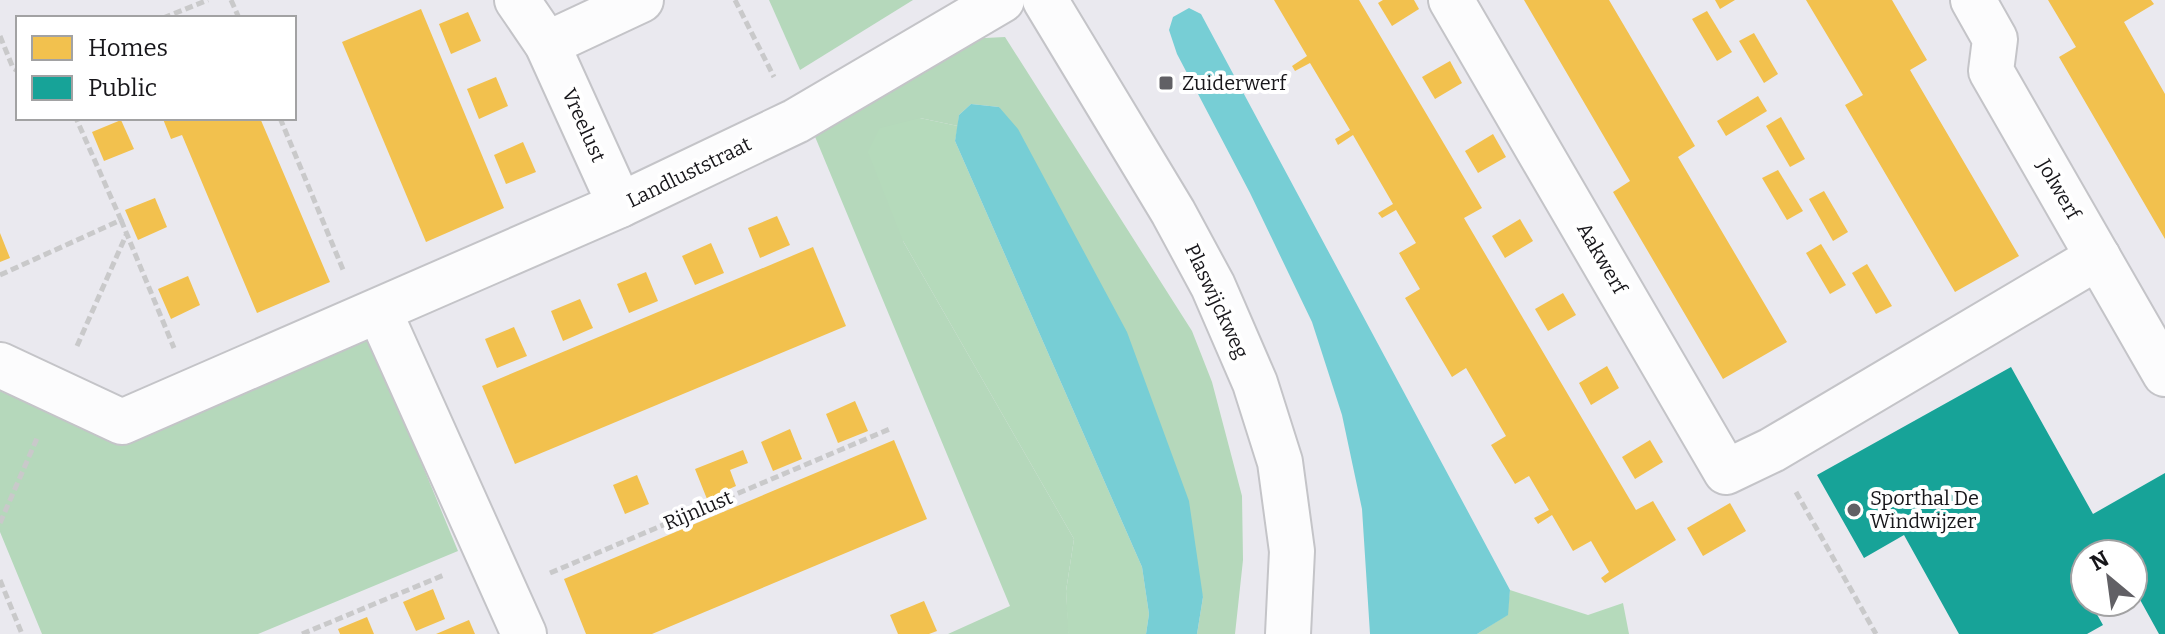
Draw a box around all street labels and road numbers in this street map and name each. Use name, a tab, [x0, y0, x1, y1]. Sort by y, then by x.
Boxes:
street label: Vreelust	[557, 84, 611, 166]
street label: Landluststraat	[623, 132, 755, 212]
street label: Jolwerf	[2032, 154, 2087, 225]
street label: Aakwerf	[1572, 218, 1633, 299]
street label: Plaswijckweg	[1179, 240, 1254, 362]
street label: Rijnlust	[660, 485, 736, 536]

